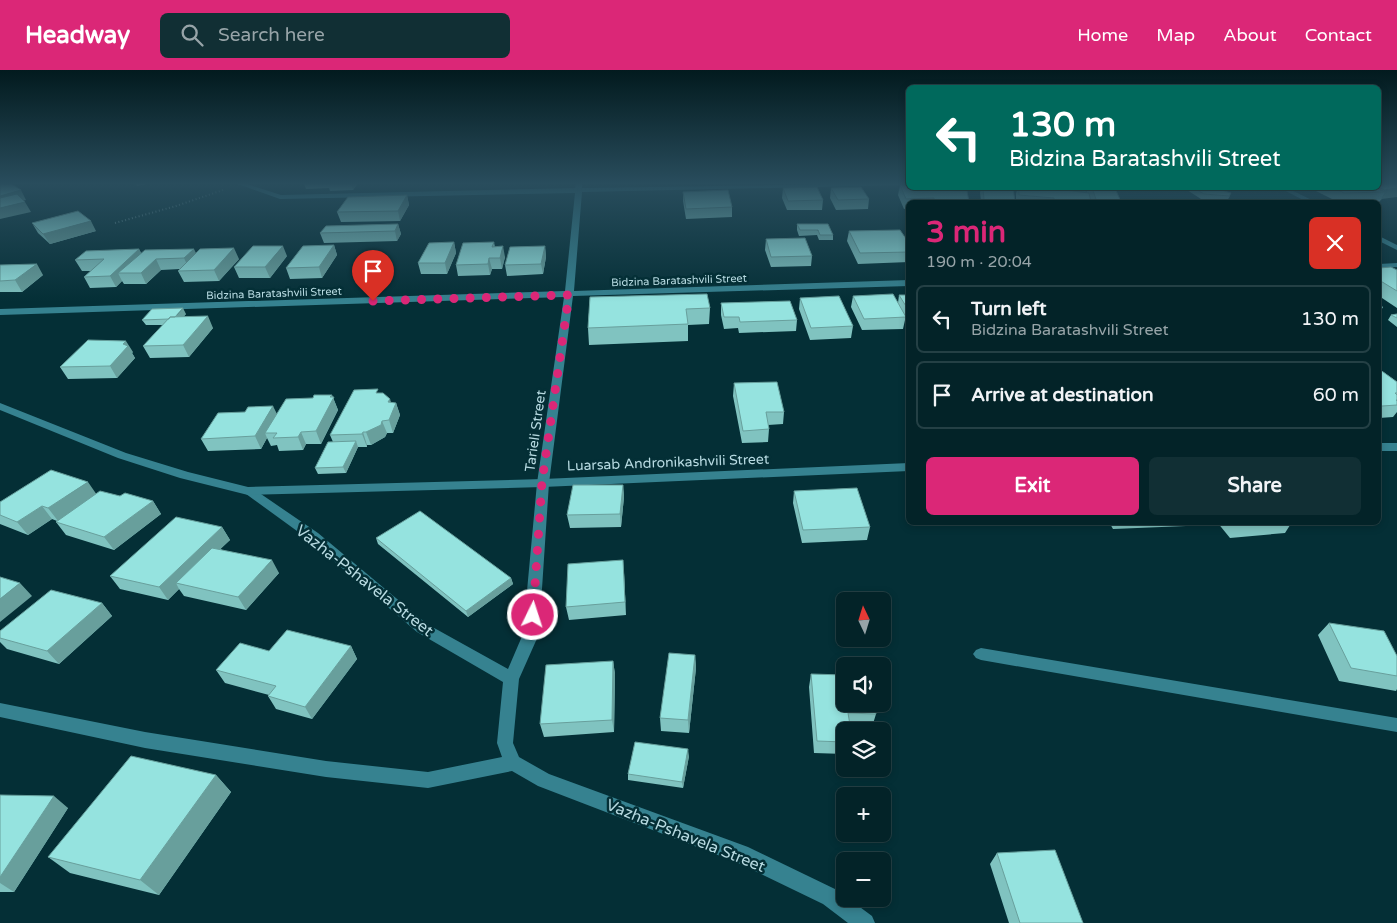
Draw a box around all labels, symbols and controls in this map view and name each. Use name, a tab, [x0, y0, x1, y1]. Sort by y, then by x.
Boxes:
search box	[160, 13, 510, 58]
text: Headway	[25, 21, 130, 50]
icon: search	[178, 21, 206, 49]
text: Search here	[218, 24, 325, 46]
text: Home	[1077, 24, 1128, 46]
text: Map	[1156, 24, 1195, 46]
text: About	[1223, 24, 1277, 46]
text: Contact	[1305, 24, 1372, 46]
text: 130 m	[1009, 104, 1116, 146]
icon: left	[926, 105, 991, 170]
text: Bidzina Baratashvili Street	[1009, 146, 1281, 172]
text: 3 min	[926, 214, 1006, 251]
button: close	[1309, 217, 1361, 269]
pin	[352, 250, 394, 301]
text: 190 m · 20:04	[926, 252, 1032, 272]
icon: arrive	[359, 257, 387, 285]
street label: Bidzina Baratashvili Street	[611, 272, 747, 289]
street label: Bidzina Baratashvili Street	[206, 285, 342, 302]
text: Turn left	[971, 298, 1047, 320]
icon: left	[928, 305, 956, 333]
text: 130 m	[1301, 308, 1359, 330]
text: Bidzina Baratashvili Street	[971, 320, 1169, 340]
icon: arrive	[928, 381, 956, 409]
text: Arrive at destination	[971, 384, 1154, 406]
text: 60 m	[1313, 384, 1359, 406]
street label: Tarieli Street	[521, 388, 550, 473]
street label: Luarsab Andronikashvili Street	[567, 450, 770, 475]
button: Exit	[926, 457, 1139, 515]
button: Share	[1149, 457, 1361, 515]
street label: Vazha-Pshavela Street	[291, 521, 437, 641]
position arrow	[506, 588, 558, 640]
north arrow	[836, 592, 891, 648]
map controls	[836, 592, 891, 907]
button: sound	[836, 657, 891, 712]
button: layers	[836, 722, 891, 777]
button: +	[836, 787, 891, 842]
street label: Vazha-Pshavela Street	[603, 795, 768, 877]
button: −	[836, 852, 891, 907]

